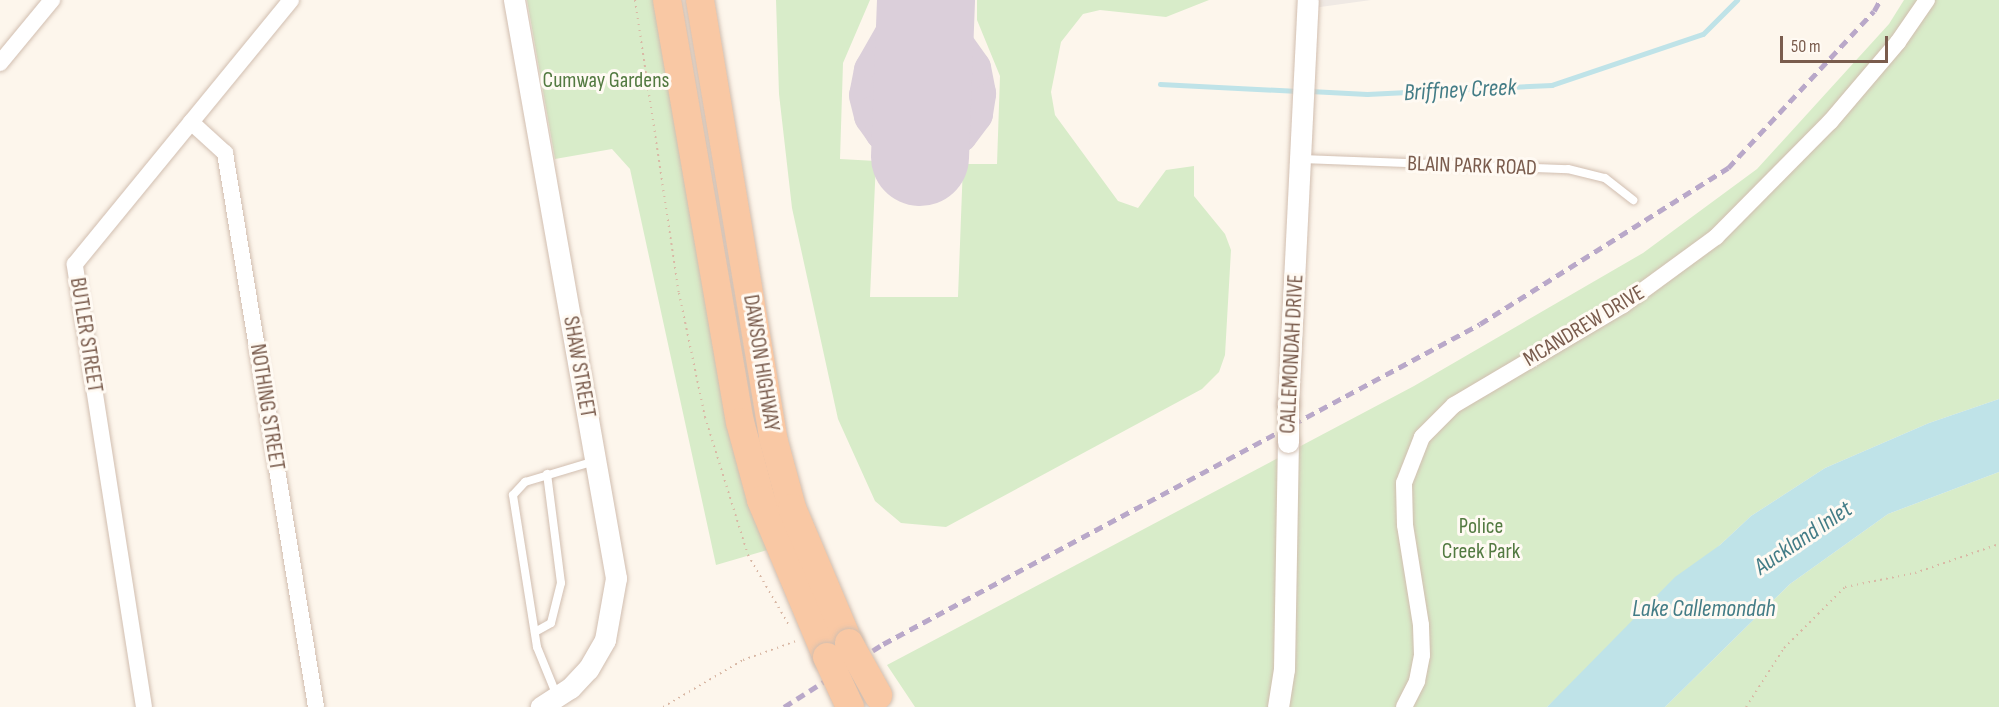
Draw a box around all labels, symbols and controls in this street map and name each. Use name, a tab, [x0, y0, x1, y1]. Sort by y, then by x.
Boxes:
scale bar	[1783, 24, 1891, 62]
text: 50 m	[1791, 36, 1821, 57]
park label: Cumway Gardens	[543, 68, 669, 94]
water label: Briffney Creek	[1403, 73, 1517, 107]
street label: BLAIN PARK ROAD	[1407, 151, 1537, 181]
street label: CALLEMONDAH DRIVE	[1275, 274, 1309, 434]
street label: BUTLER STREET	[64, 276, 108, 394]
street label: MCANDREW DRIVE	[1519, 279, 1649, 373]
street label: DAWSON HIGHWAY	[737, 293, 785, 433]
street label: SHAW STREET	[557, 314, 601, 420]
street label: NOTHING STREET	[244, 342, 290, 472]
water label: Auckland Inlet	[1749, 495, 1857, 581]
park label: Police Creek Park	[1442, 513, 1520, 564]
water label: Lake Callemondah	[1632, 595, 1776, 623]

